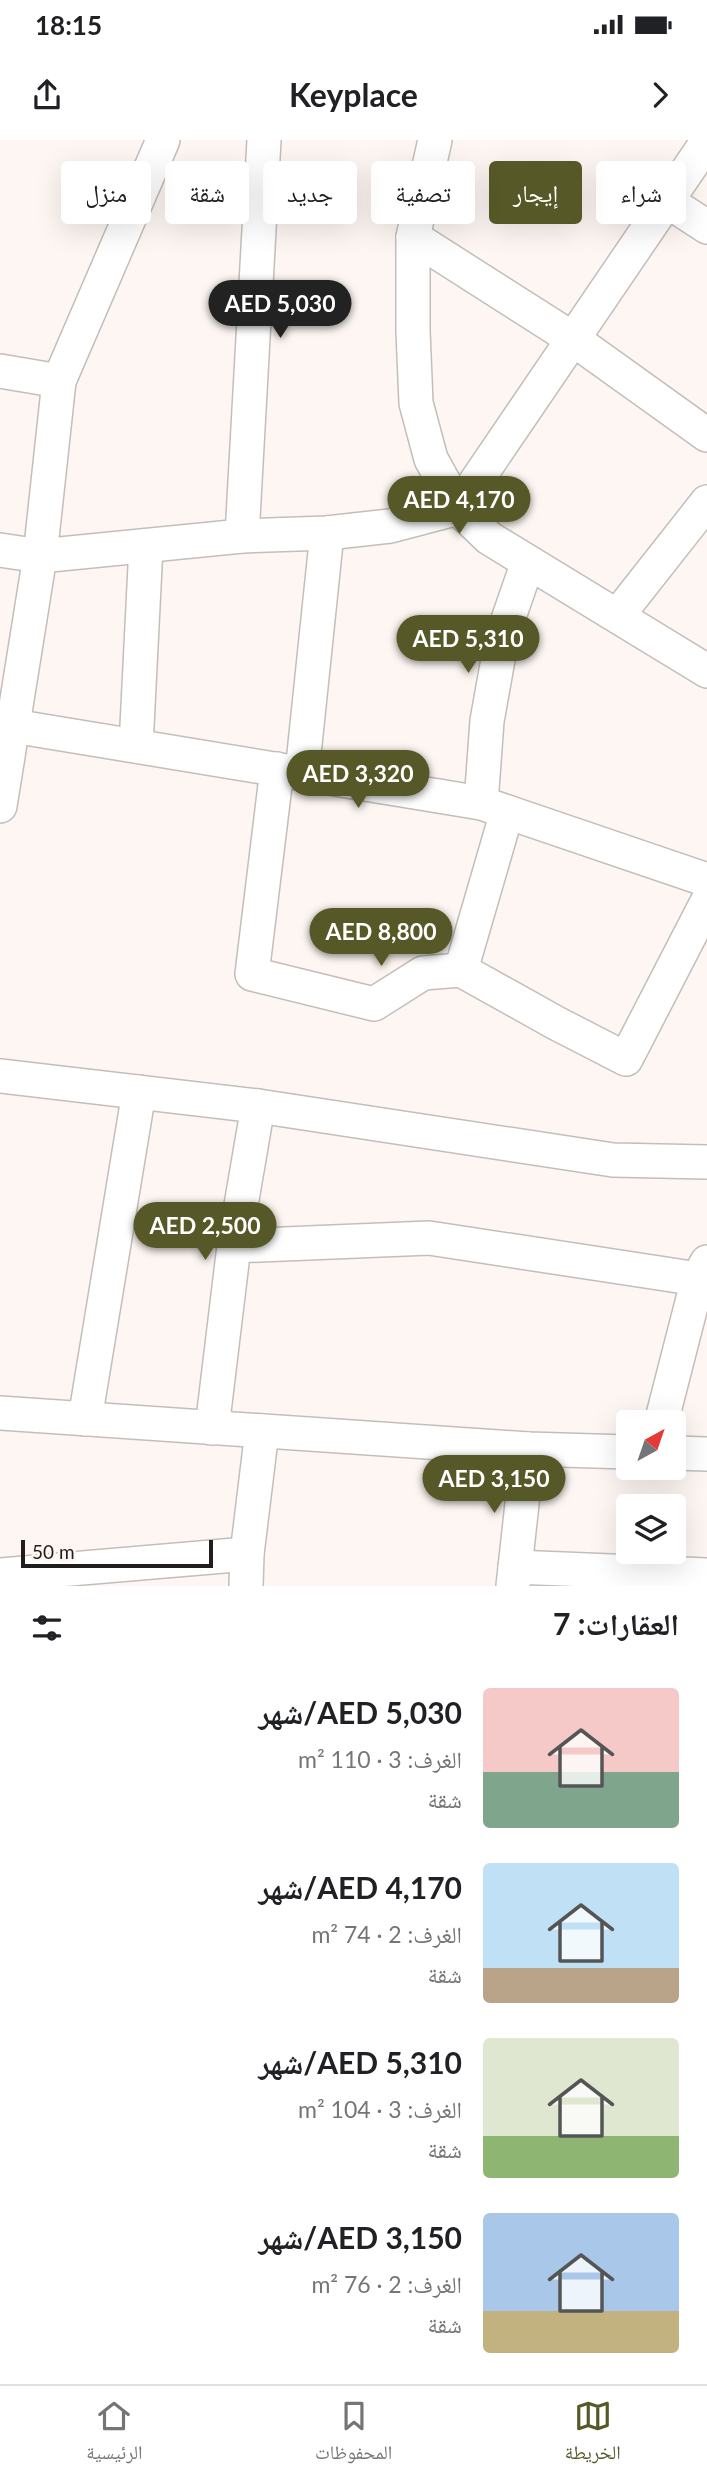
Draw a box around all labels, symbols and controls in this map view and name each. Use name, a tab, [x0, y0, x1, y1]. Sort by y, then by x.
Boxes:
text: 18:15	[35, 9, 102, 41]
text: Keyplace	[289, 75, 418, 114]
icon: share	[28, 76, 66, 114]
icon: forward	[641, 76, 679, 114]
chip: منزل	[61, 161, 151, 224]
chip: شقة	[165, 161, 249, 224]
chip: جديد	[263, 161, 357, 224]
chip: تصفية	[371, 161, 475, 224]
chip: إيجار	[489, 161, 582, 224]
chip: شراء	[596, 161, 686, 224]
pin: AED 5,030	[200, 280, 360, 340]
text: AED 5,030	[224, 289, 336, 317]
pin: AED 4,170	[379, 476, 539, 536]
text: AED 4,170	[403, 485, 515, 513]
pin: AED 5,310	[388, 616, 548, 675]
text: AED 5,310	[412, 624, 524, 652]
pin: AED 3,320	[278, 750, 438, 810]
text: AED 3,320	[302, 759, 414, 787]
pin: AED 8,800	[301, 908, 461, 968]
text: AED 8,800	[325, 917, 437, 945]
pin: AED 2,500	[125, 1202, 285, 1262]
text: AED 2,500	[149, 1211, 261, 1239]
north arrow	[616, 1410, 686, 1480]
map controls	[616, 1410, 686, 1564]
pin: AED 3,150	[414, 1456, 574, 1515]
text: AED 3,150	[438, 1464, 550, 1492]
button: layers	[616, 1494, 686, 1564]
scale bar	[21, 1537, 214, 1569]
text: 50 m	[32, 1540, 75, 1563]
text: العقارات: 7	[553, 1605, 679, 1641]
icon: filters	[28, 1609, 66, 1647]
text: AED 5,030/شهر	[258, 1694, 462, 1730]
icon: home	[539, 1716, 623, 1800]
text: الغرف: 3 · 110 m²	[298, 1745, 462, 1773]
text: شقة	[428, 1785, 462, 1813]
text: AED 4,170/شهر	[258, 1869, 462, 1905]
icon: home	[539, 1891, 623, 1975]
text: الغرف: 2 · 74 m²	[311, 1920, 462, 1948]
text: شقة	[428, 1960, 462, 1988]
text: AED 5,310/شهر	[258, 2044, 462, 2080]
icon: home	[539, 2066, 623, 2150]
text: الغرف: 3 · 104 m²	[298, 2095, 462, 2123]
text: شقة	[428, 2135, 462, 2163]
text: AED 3,150/شهر	[258, 2219, 462, 2255]
icon: home	[539, 2241, 623, 2325]
text: الغرف: 2 · 76 m²	[311, 2270, 462, 2298]
text: شقة	[428, 2310, 462, 2338]
tab: الرئيسية	[86, 2397, 143, 2471]
tab: المحفوظات	[315, 2397, 392, 2471]
tab: الخريطة	[565, 2397, 621, 2471]

